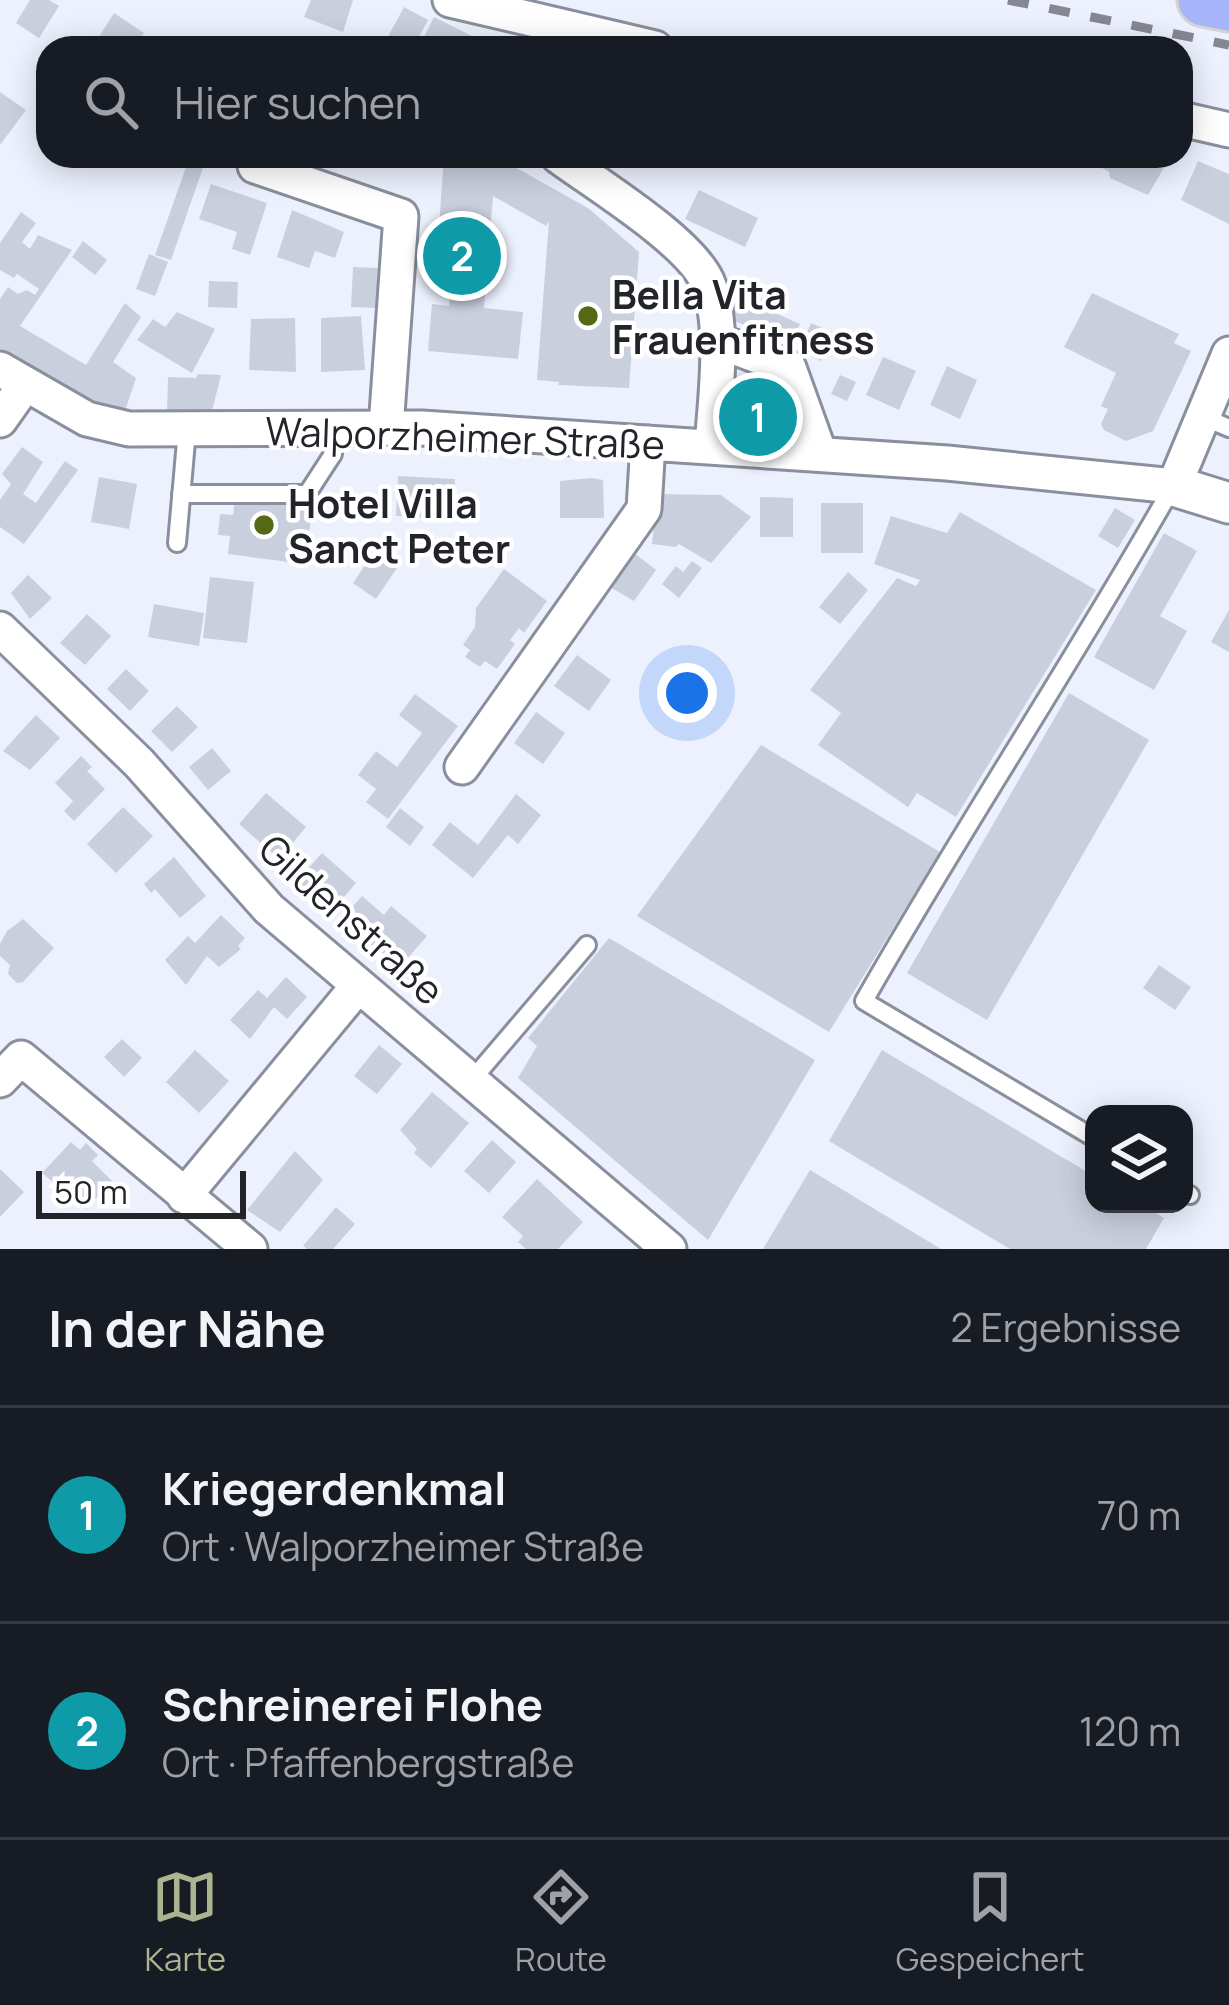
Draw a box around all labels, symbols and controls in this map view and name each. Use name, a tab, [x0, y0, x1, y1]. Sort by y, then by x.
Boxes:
search box	[36, 36, 1193, 168]
icon: search	[78, 69, 144, 135]
text: Hier suchen	[174, 71, 421, 133]
pin: 2	[423, 211, 501, 301]
place label: Bella Vita Frauenfitness	[612, 267, 875, 366]
marker: Bella Vita Frauenfitness	[575, 303, 601, 329]
pin: 1	[719, 372, 797, 462]
street label: Walporzheimer Straße	[264, 403, 666, 471]
place label: Hotel Villa Sanct Peter	[288, 476, 510, 575]
marker: Hotel Villa Sanct Peter	[251, 512, 277, 538]
your location	[657, 663, 717, 723]
street label: Gildenstraße	[248, 822, 456, 1016]
map controls	[1085, 1105, 1193, 1213]
button: layers	[1085, 1105, 1193, 1213]
scale bar	[36, 1165, 246, 1218]
text: 50 m	[54, 1169, 128, 1214]
text: In der Nähe	[48, 1293, 326, 1362]
text: 2 Ergebnisse	[950, 1300, 1181, 1354]
text: Kriegerdenkmal	[162, 1457, 507, 1519]
text: 1	[78, 1488, 96, 1542]
text: 70 m	[1097, 1488, 1181, 1542]
text: Ort · Walporzheimer Straße	[162, 1519, 644, 1573]
text: Schreinerei Flohe	[162, 1673, 543, 1735]
text: 2	[75, 1704, 99, 1758]
text: 120 m	[1079, 1704, 1181, 1758]
text: Ort · Pfaffenbergstraße	[162, 1735, 574, 1789]
tab: Karte	[144, 1864, 226, 1981]
tab: Route	[515, 1864, 607, 1981]
tab: Gespeichert	[896, 1864, 1085, 1981]

